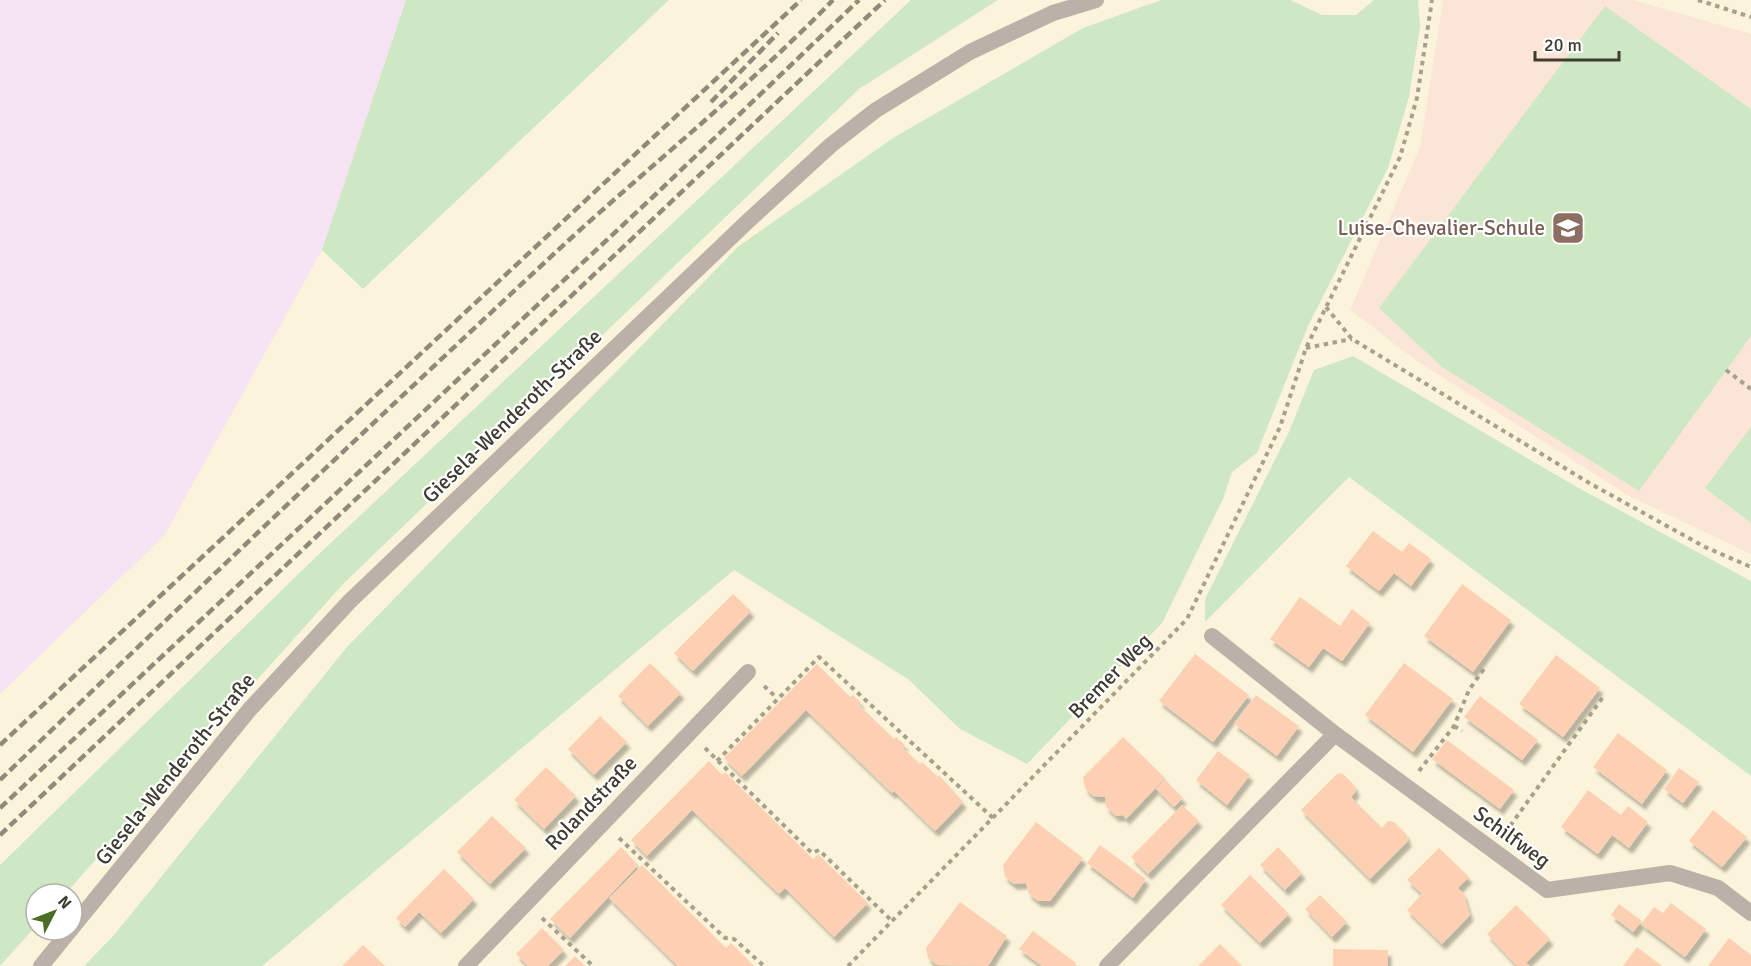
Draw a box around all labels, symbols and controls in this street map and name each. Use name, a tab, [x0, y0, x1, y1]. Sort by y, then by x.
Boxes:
scale bar	[1535, 24, 1619, 62]
text: 20 m	[1544, 34, 1582, 56]
school or university icon: Luise-Chevalier-Schule	[1550, 210, 1586, 246]
place label: Luise-Chevalier-Schule	[1338, 215, 1545, 241]
street label: Giesela-Wenderoth-Straße	[417, 324, 607, 508]
street label: Bremer Weg	[1063, 628, 1157, 724]
street label: Giesela-Wenderoth-Straße	[90, 668, 260, 870]
street label: Rolandstraße	[540, 750, 642, 856]
street label: Schilfweg	[1468, 800, 1556, 874]
north arrow	[24, 882, 84, 942]
text: N	[53, 892, 76, 913]

